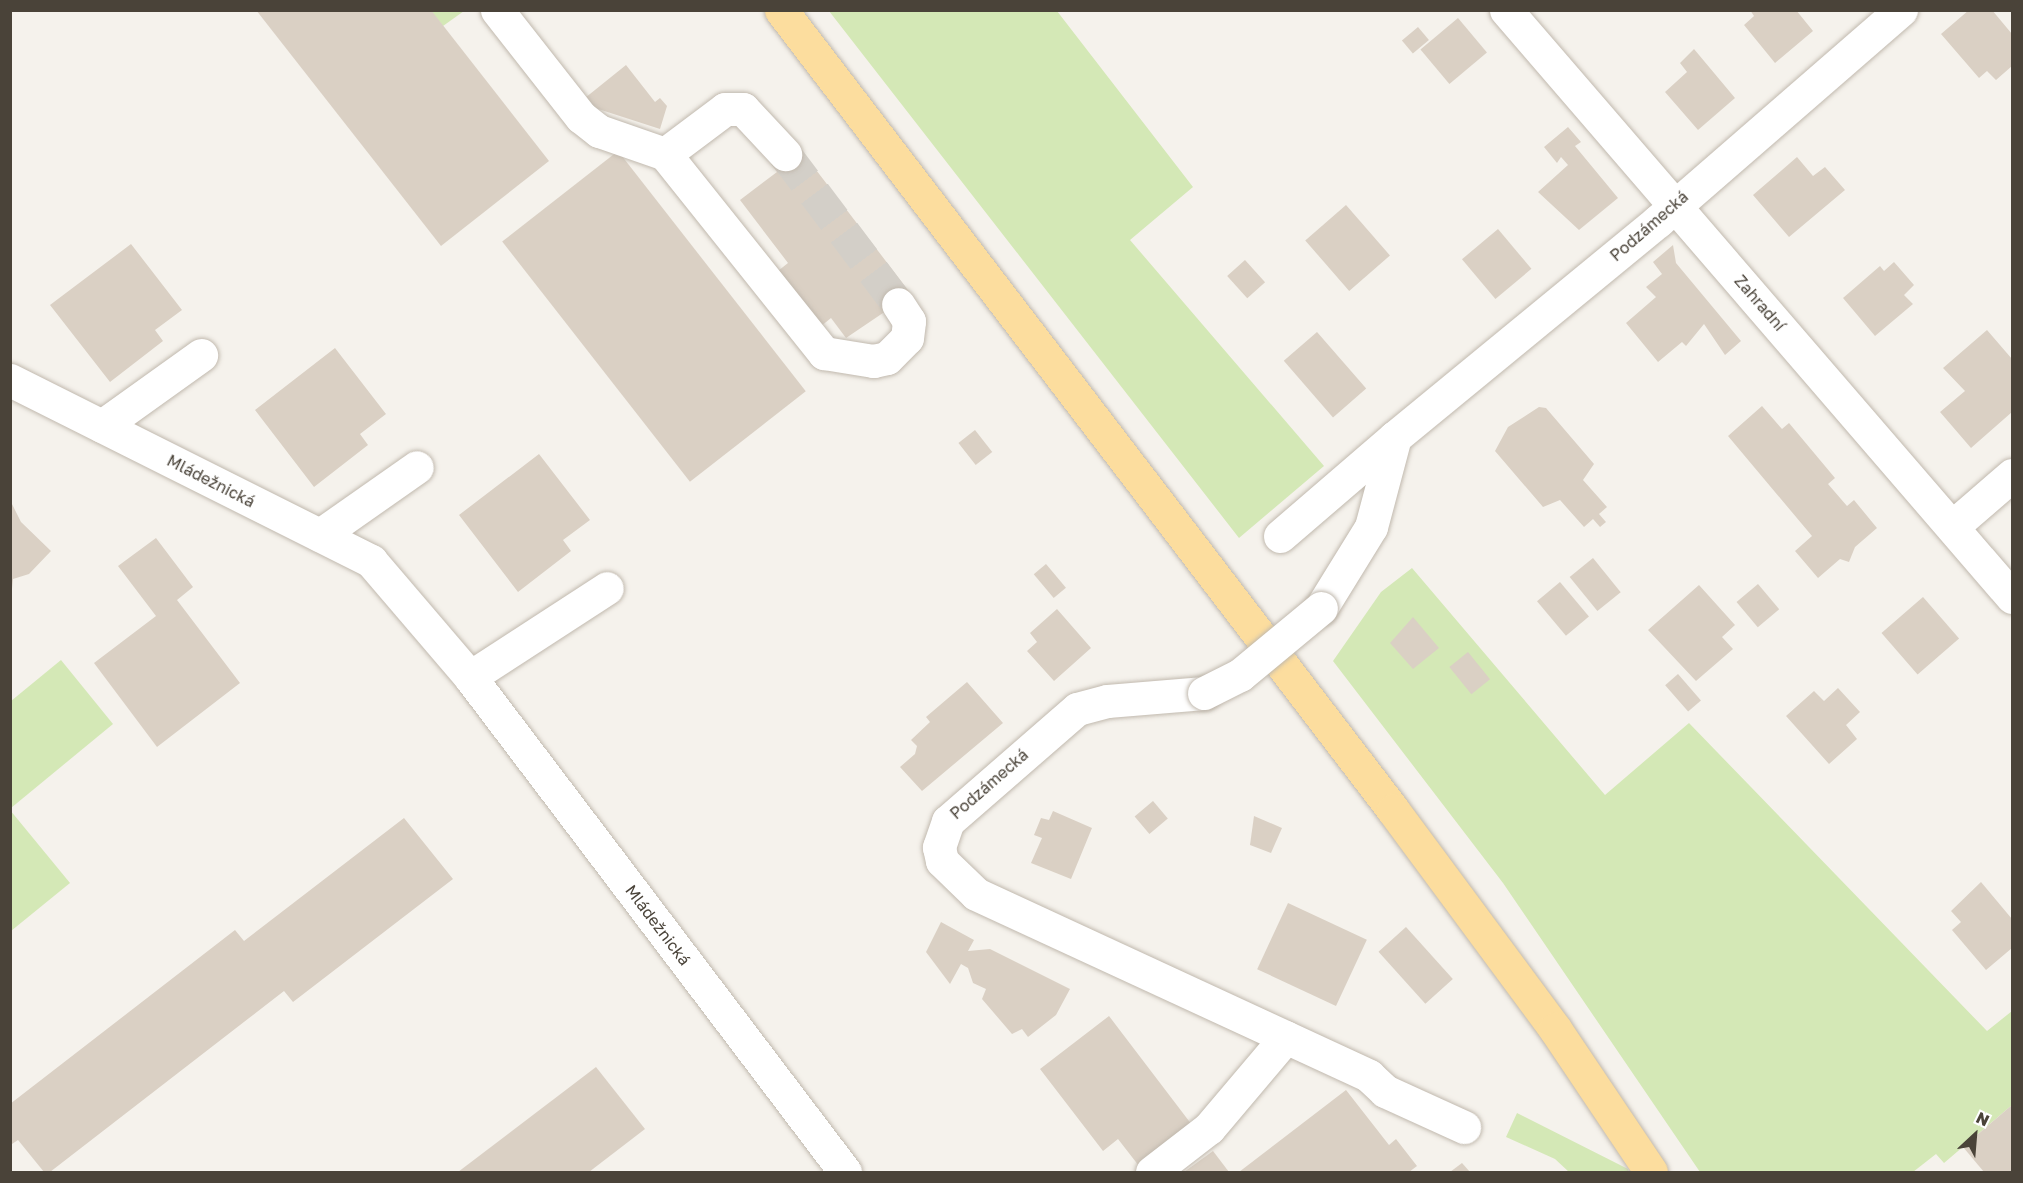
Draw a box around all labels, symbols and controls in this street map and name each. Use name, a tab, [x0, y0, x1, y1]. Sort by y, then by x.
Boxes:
street label: Podzámecká	[1606, 187, 1692, 265]
street label: Zahradní	[1731, 271, 1789, 335]
street label: Mládežnická	[164, 451, 258, 511]
street label: Podzámecká	[946, 745, 1032, 823]
street label: Mládežnická	[621, 881, 695, 969]
north arrow	[1945, 1105, 2005, 1165]
text: N	[1973, 1107, 1993, 1130]

